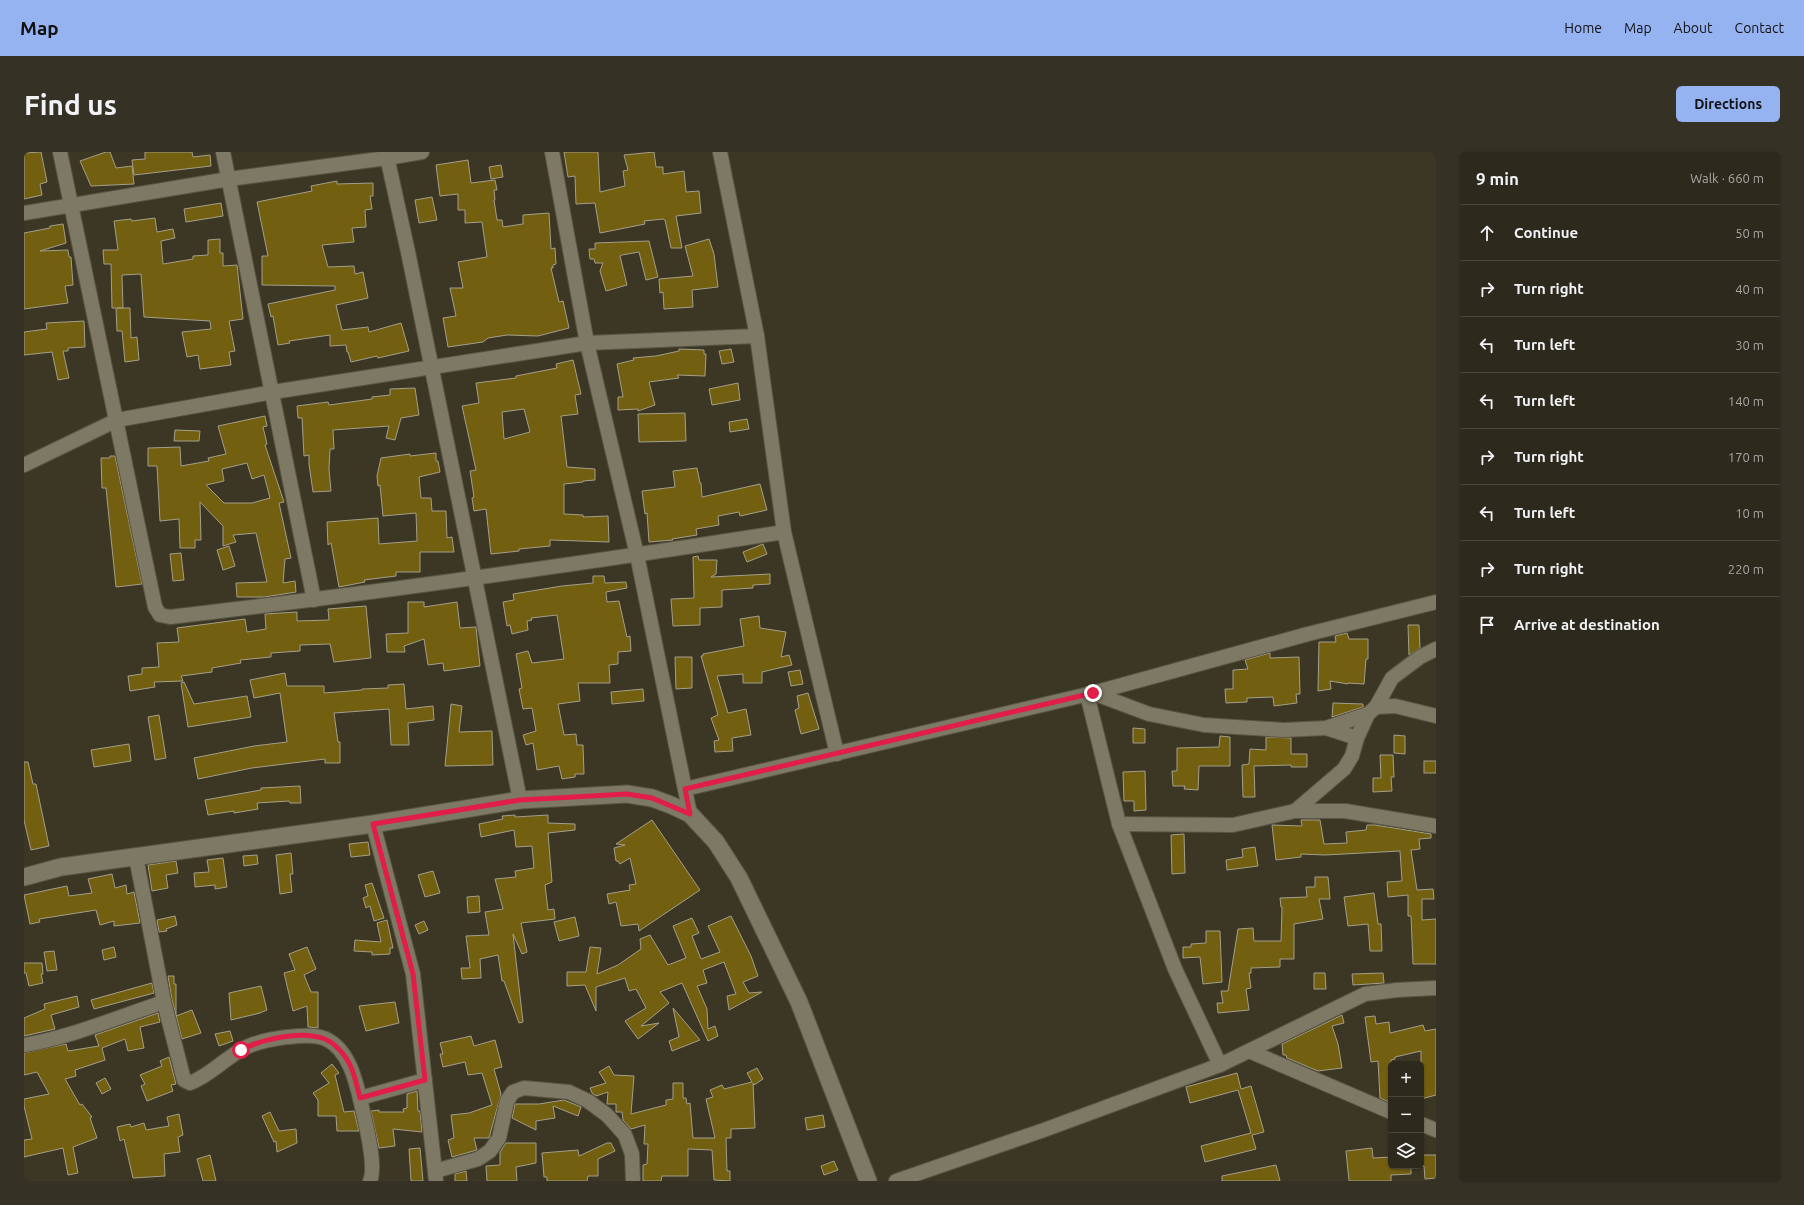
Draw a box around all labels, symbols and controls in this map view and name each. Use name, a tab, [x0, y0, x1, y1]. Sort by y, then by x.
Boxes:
text: Map	[20, 17, 59, 39]
text: Home	[1564, 20, 1602, 36]
text: Map	[1624, 20, 1652, 36]
text: About	[1674, 20, 1713, 36]
text: Contact	[1735, 20, 1784, 36]
button: Directions	[1676, 86, 1780, 122]
text: Find us	[24, 89, 117, 120]
text: 9 min	[1476, 169, 1519, 188]
text: Walk · 660 m	[1690, 171, 1764, 185]
icon: ahead	[1476, 222, 1498, 244]
text: Continue	[1514, 224, 1578, 241]
text: 50 m	[1735, 226, 1764, 240]
icon: right	[1476, 278, 1498, 300]
text: Turn right	[1514, 280, 1584, 297]
text: 40 m	[1735, 282, 1764, 296]
icon: left	[1476, 334, 1498, 356]
text: Turn left	[1514, 336, 1575, 353]
text: 30 m	[1735, 338, 1764, 352]
icon: left	[1476, 390, 1498, 412]
text: Turn left	[1514, 392, 1575, 409]
text: 140 m	[1728, 394, 1764, 408]
icon: right	[1476, 446, 1498, 468]
text: Turn right	[1514, 448, 1584, 465]
text: 170 m	[1728, 450, 1764, 464]
icon: left	[1476, 502, 1498, 524]
text: Turn left	[1514, 504, 1575, 521]
text: 10 m	[1735, 506, 1764, 520]
icon: right	[1476, 558, 1498, 580]
text: Turn right	[1514, 560, 1584, 577]
text: 220 m	[1728, 562, 1764, 576]
icon: arrive	[1476, 614, 1498, 636]
text: Arrive at destination	[1514, 616, 1660, 633]
route end	[1084, 684, 1102, 702]
route start	[232, 1041, 250, 1059]
map controls	[1388, 1061, 1424, 1169]
button: +	[1388, 1061, 1424, 1097]
button: −	[1388, 1097, 1424, 1133]
button: layers	[1388, 1133, 1424, 1169]

